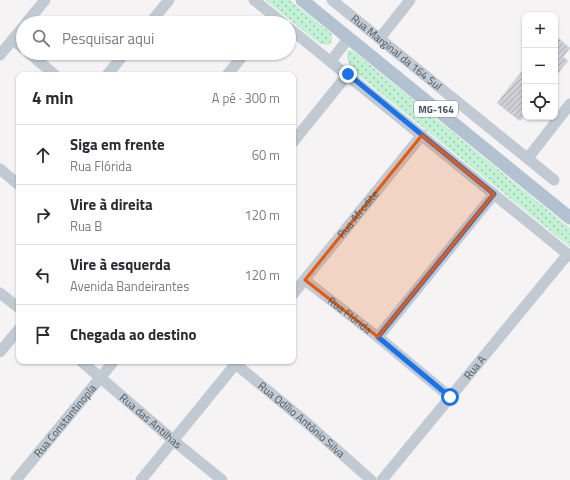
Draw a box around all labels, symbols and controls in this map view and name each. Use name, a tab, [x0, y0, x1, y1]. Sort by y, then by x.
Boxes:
street label: Rua Marginal da 164 Sul	[348, 11, 445, 94]
map controls	[522, 12, 558, 120]
button: +	[522, 12, 558, 48]
search box	[16, 16, 296, 60]
icon: search	[30, 27, 52, 49]
text: Pesquisar aqui	[62, 27, 154, 50]
button: −	[522, 48, 558, 84]
route end	[339, 65, 357, 83]
button: locate	[522, 84, 558, 120]
text: 4 min	[32, 85, 73, 111]
text: A pé · 300 m	[212, 88, 280, 108]
road number: MG-164	[414, 101, 458, 117]
text: Siga em frente	[70, 133, 165, 156]
icon: ahead	[32, 144, 54, 166]
text: 60 m	[252, 145, 280, 165]
text: Rua Flórida	[70, 156, 132, 176]
street label: Rua Afrodite	[333, 186, 383, 242]
text: Vire à direita	[70, 193, 153, 216]
icon: right	[32, 204, 54, 226]
text: 120 m	[244, 205, 280, 225]
text: Rua B	[70, 216, 102, 236]
text: Vire à esquerda	[70, 253, 171, 276]
icon: left	[32, 264, 54, 286]
text: 120 m	[244, 265, 280, 285]
text: Avenida Bandeirantes	[70, 276, 189, 296]
street label: Rua Flórida	[324, 293, 376, 338]
text: Chegada ao destino	[70, 323, 196, 346]
icon: arrive	[32, 324, 54, 346]
street label: Rua A	[460, 351, 490, 383]
street label: Rua Odílio Antônio Silva	[255, 378, 349, 462]
street label: Rua Constantinopla	[30, 380, 100, 461]
route start	[441, 388, 459, 406]
street label: Rua das Antilhas	[116, 390, 185, 452]

